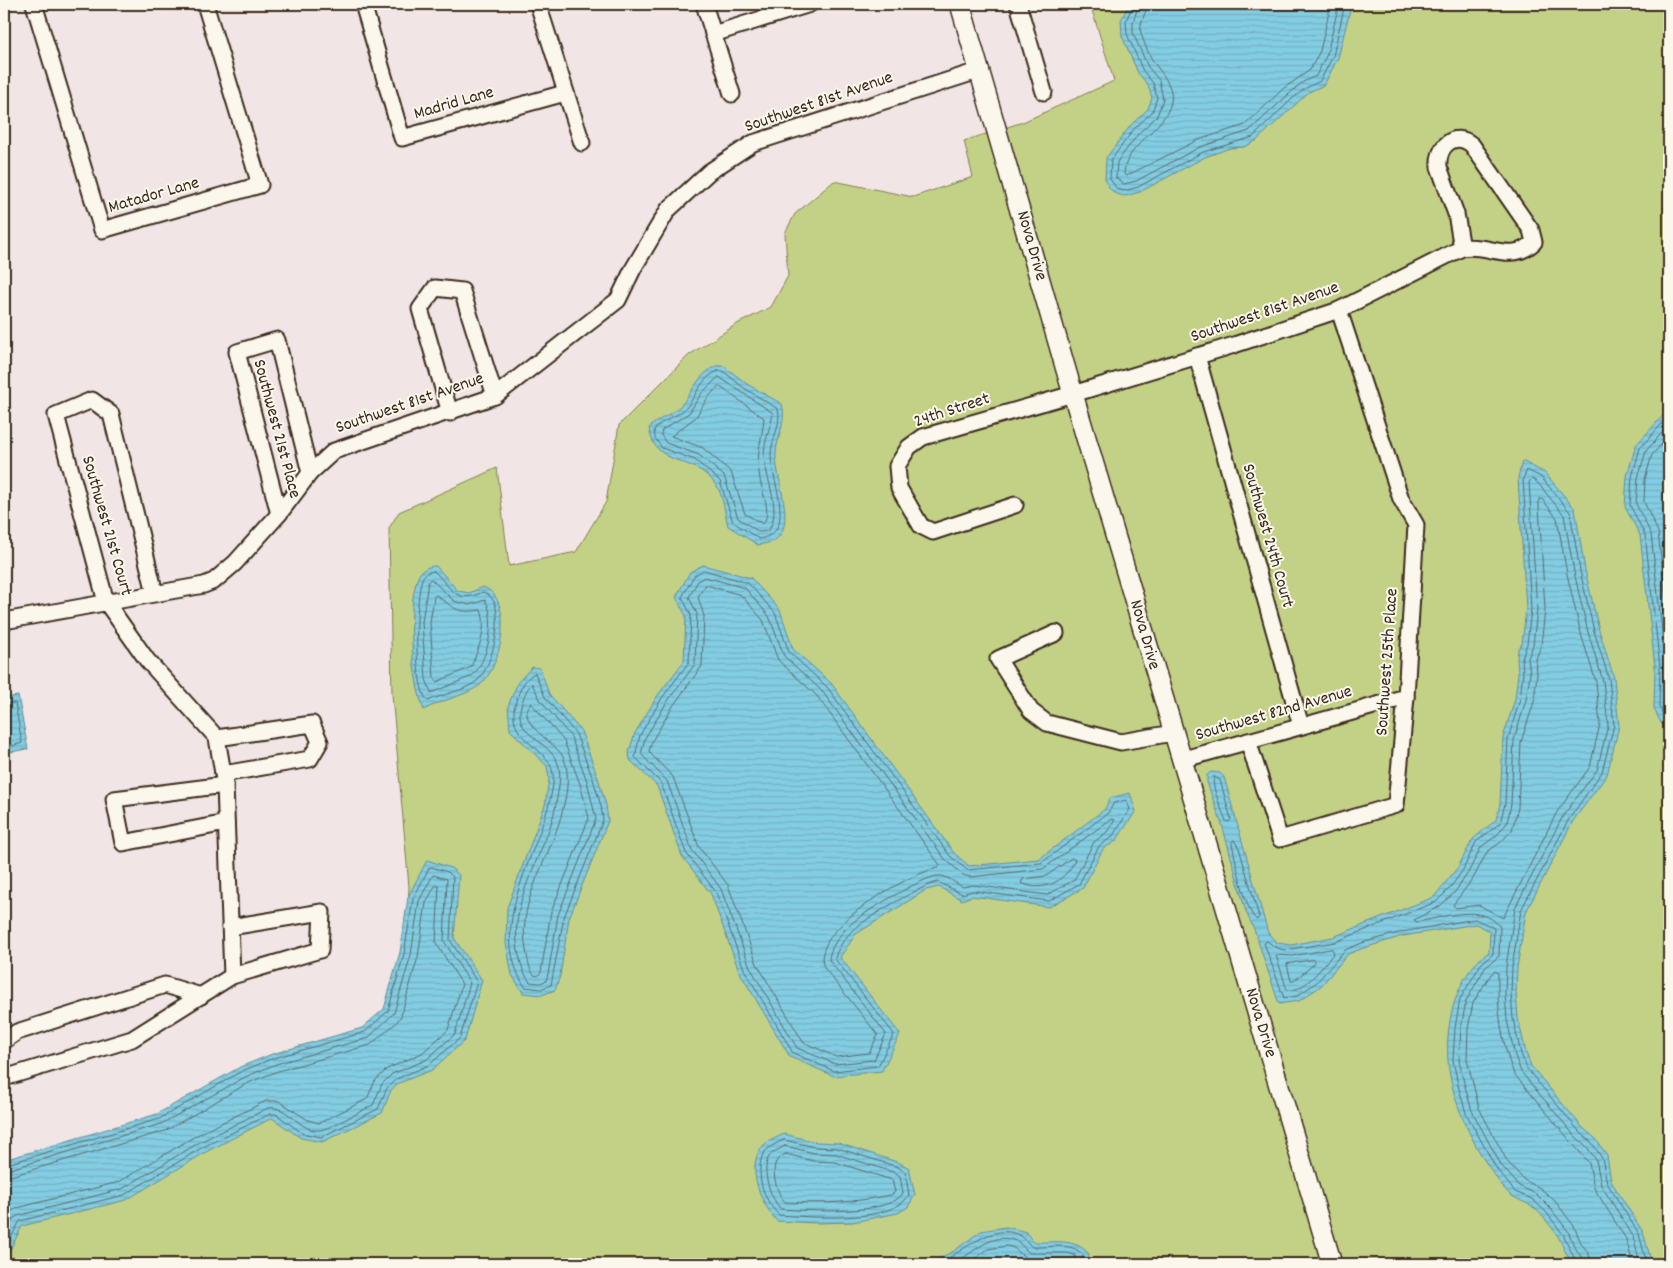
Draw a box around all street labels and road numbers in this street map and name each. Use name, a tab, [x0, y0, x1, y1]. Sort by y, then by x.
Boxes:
street label: Southwest 81st Avenue	[742, 66, 897, 140]
street label: Madrid Lane	[411, 81, 497, 127]
street label: Matador Lane	[106, 171, 202, 221]
street label: Nova Drive	[1009, 208, 1053, 284]
street label: Southwest 81st Avenue	[1188, 276, 1343, 350]
street label: Southwest 21st Place	[245, 357, 307, 501]
street label: Southwest 81st Avenue	[333, 367, 488, 441]
street label: 24th Street	[911, 387, 993, 435]
street label: Southwest 21st Court	[74, 453, 138, 599]
street label: Southwest 24th Court	[1234, 461, 1300, 611]
street label: Southwest 25th Place	[1370, 587, 1406, 737]
street label: Nova Drive	[1122, 597, 1166, 673]
street label: Southwest 82nd Avenue	[1193, 680, 1355, 748]
street label: Nova Drive	[1238, 985, 1282, 1061]

